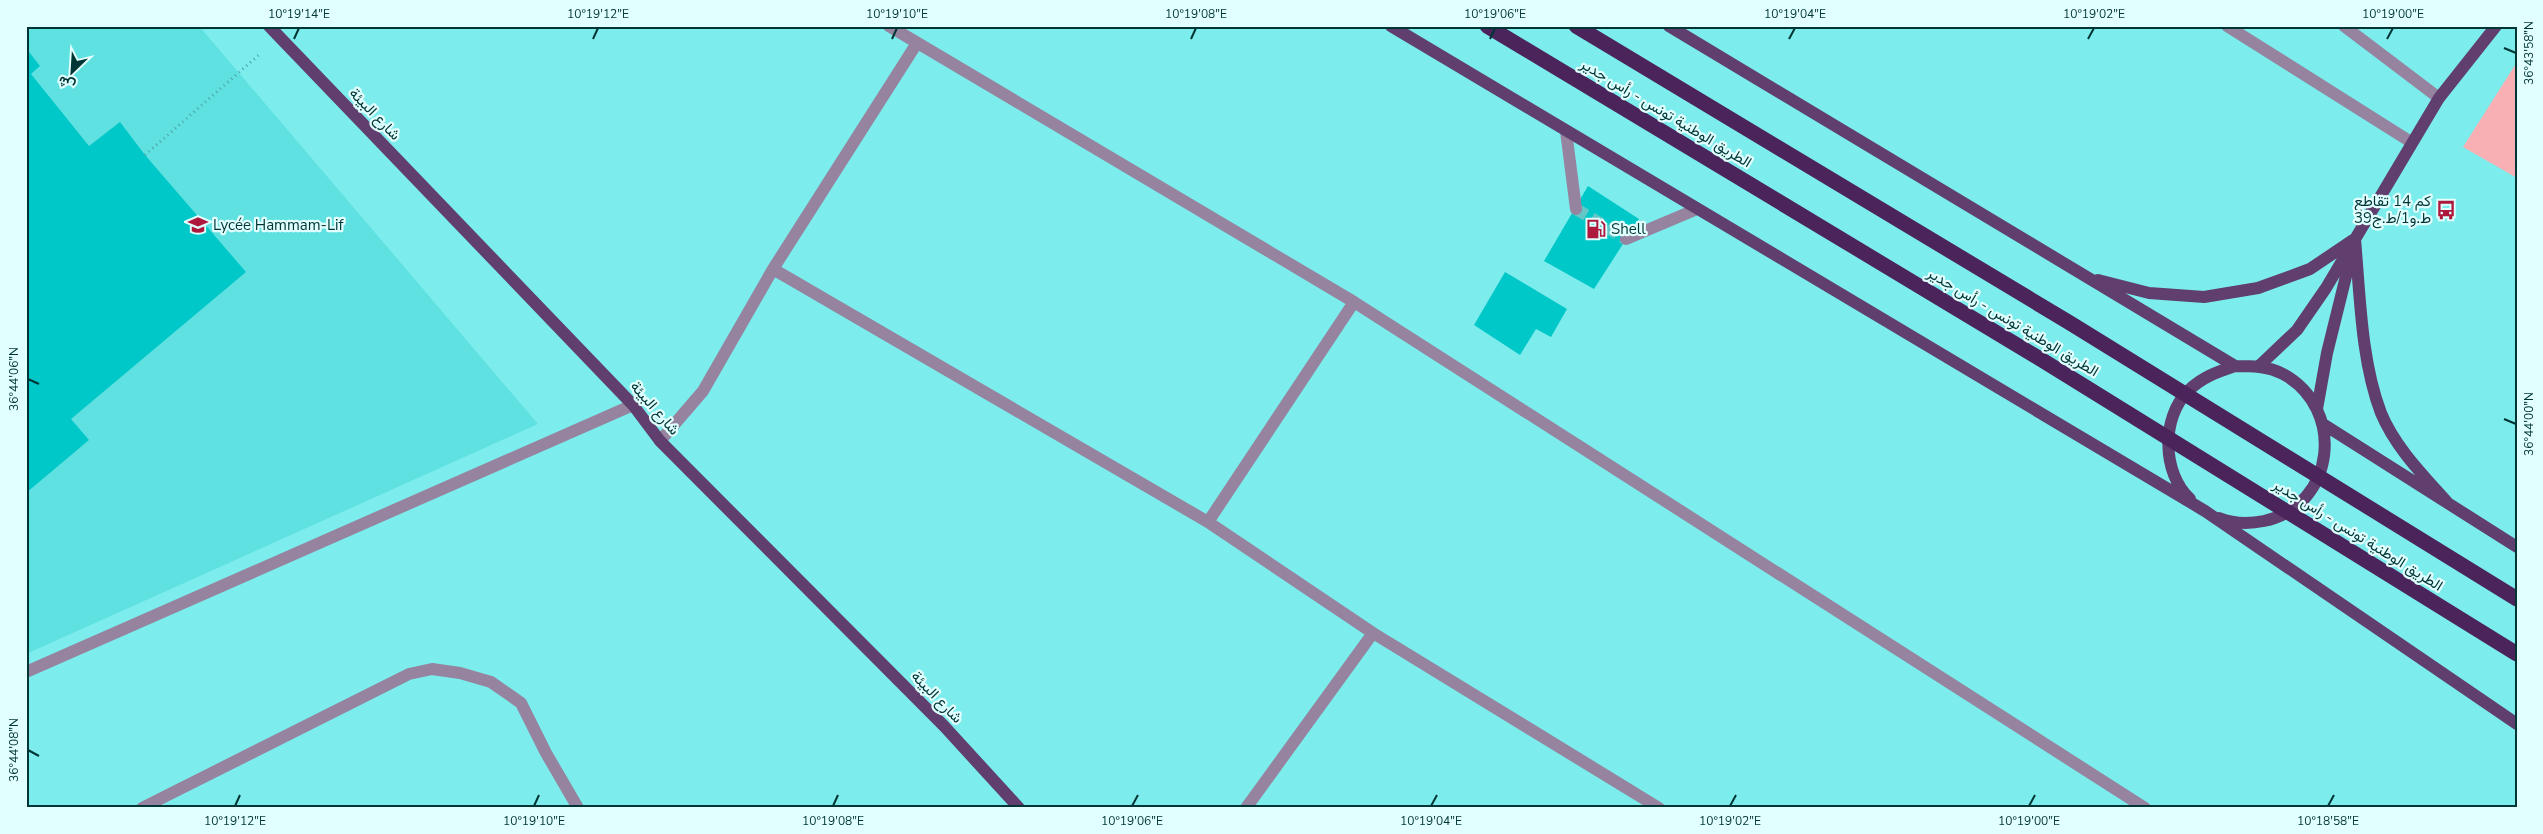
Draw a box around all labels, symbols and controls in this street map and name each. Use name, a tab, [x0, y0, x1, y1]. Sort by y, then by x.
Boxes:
text: 10°19'14"E	[268, 6, 330, 22]
text: 10°19'12"E	[567, 6, 629, 22]
text: 10°19'10"E	[866, 6, 928, 22]
text: 10°19'08"E	[1165, 6, 1227, 22]
text: 10°19'06"E	[1464, 6, 1526, 22]
text: 10°19'04"E	[1764, 6, 1826, 22]
text: 10°19'02"E	[2063, 6, 2125, 22]
text: 10°19'00"E	[2362, 6, 2424, 22]
text: 36°43'58"N	[2521, 21, 2537, 85]
north arrow	[48, 48, 98, 98]
street label: الطريق الوطنية تونس - رأس جدير	[1576, 53, 1755, 172]
text: ش	[55, 71, 78, 95]
street label: شارع البيئة	[344, 83, 405, 145]
place label: كم 14 تقاطع ط.و1/ط.ج39	[2354, 191, 2431, 229]
bus stop icon: كم 14 تقاطع ط.و1/ط.ج39	[2435, 199, 2457, 221]
school or university icon: Lycée Hammam-Lif	[187, 214, 209, 236]
place label: Lycée Hammam-Lif	[213, 215, 345, 235]
fuel station icon: Shell	[1585, 218, 1607, 240]
place label: Shell	[1611, 219, 1646, 239]
street label: الطريق الوطنية تونس - رأس جدير	[1923, 262, 2102, 381]
text: 36°44'06"N	[6, 347, 22, 411]
street label: شارع البيئة	[625, 377, 684, 440]
text: 36°44'00"N	[2521, 392, 2537, 456]
street label: الطريق الوطنية تونس - رأس جدير	[2269, 474, 2447, 596]
street label: شارع البيئة	[906, 666, 967, 728]
text: 36°44'08"N	[6, 718, 22, 782]
text: 10°19'12"E	[204, 813, 266, 829]
text: 10°19'10"E	[503, 813, 565, 829]
text: 10°19'08"E	[802, 813, 864, 829]
text: 10°19'06"E	[1101, 813, 1163, 829]
text: 10°19'04"E	[1400, 813, 1462, 829]
text: 10°19'02"E	[1699, 813, 1761, 829]
text: 10°19'00"E	[1998, 813, 2060, 829]
text: 10°18'58"E	[2297, 813, 2359, 829]

